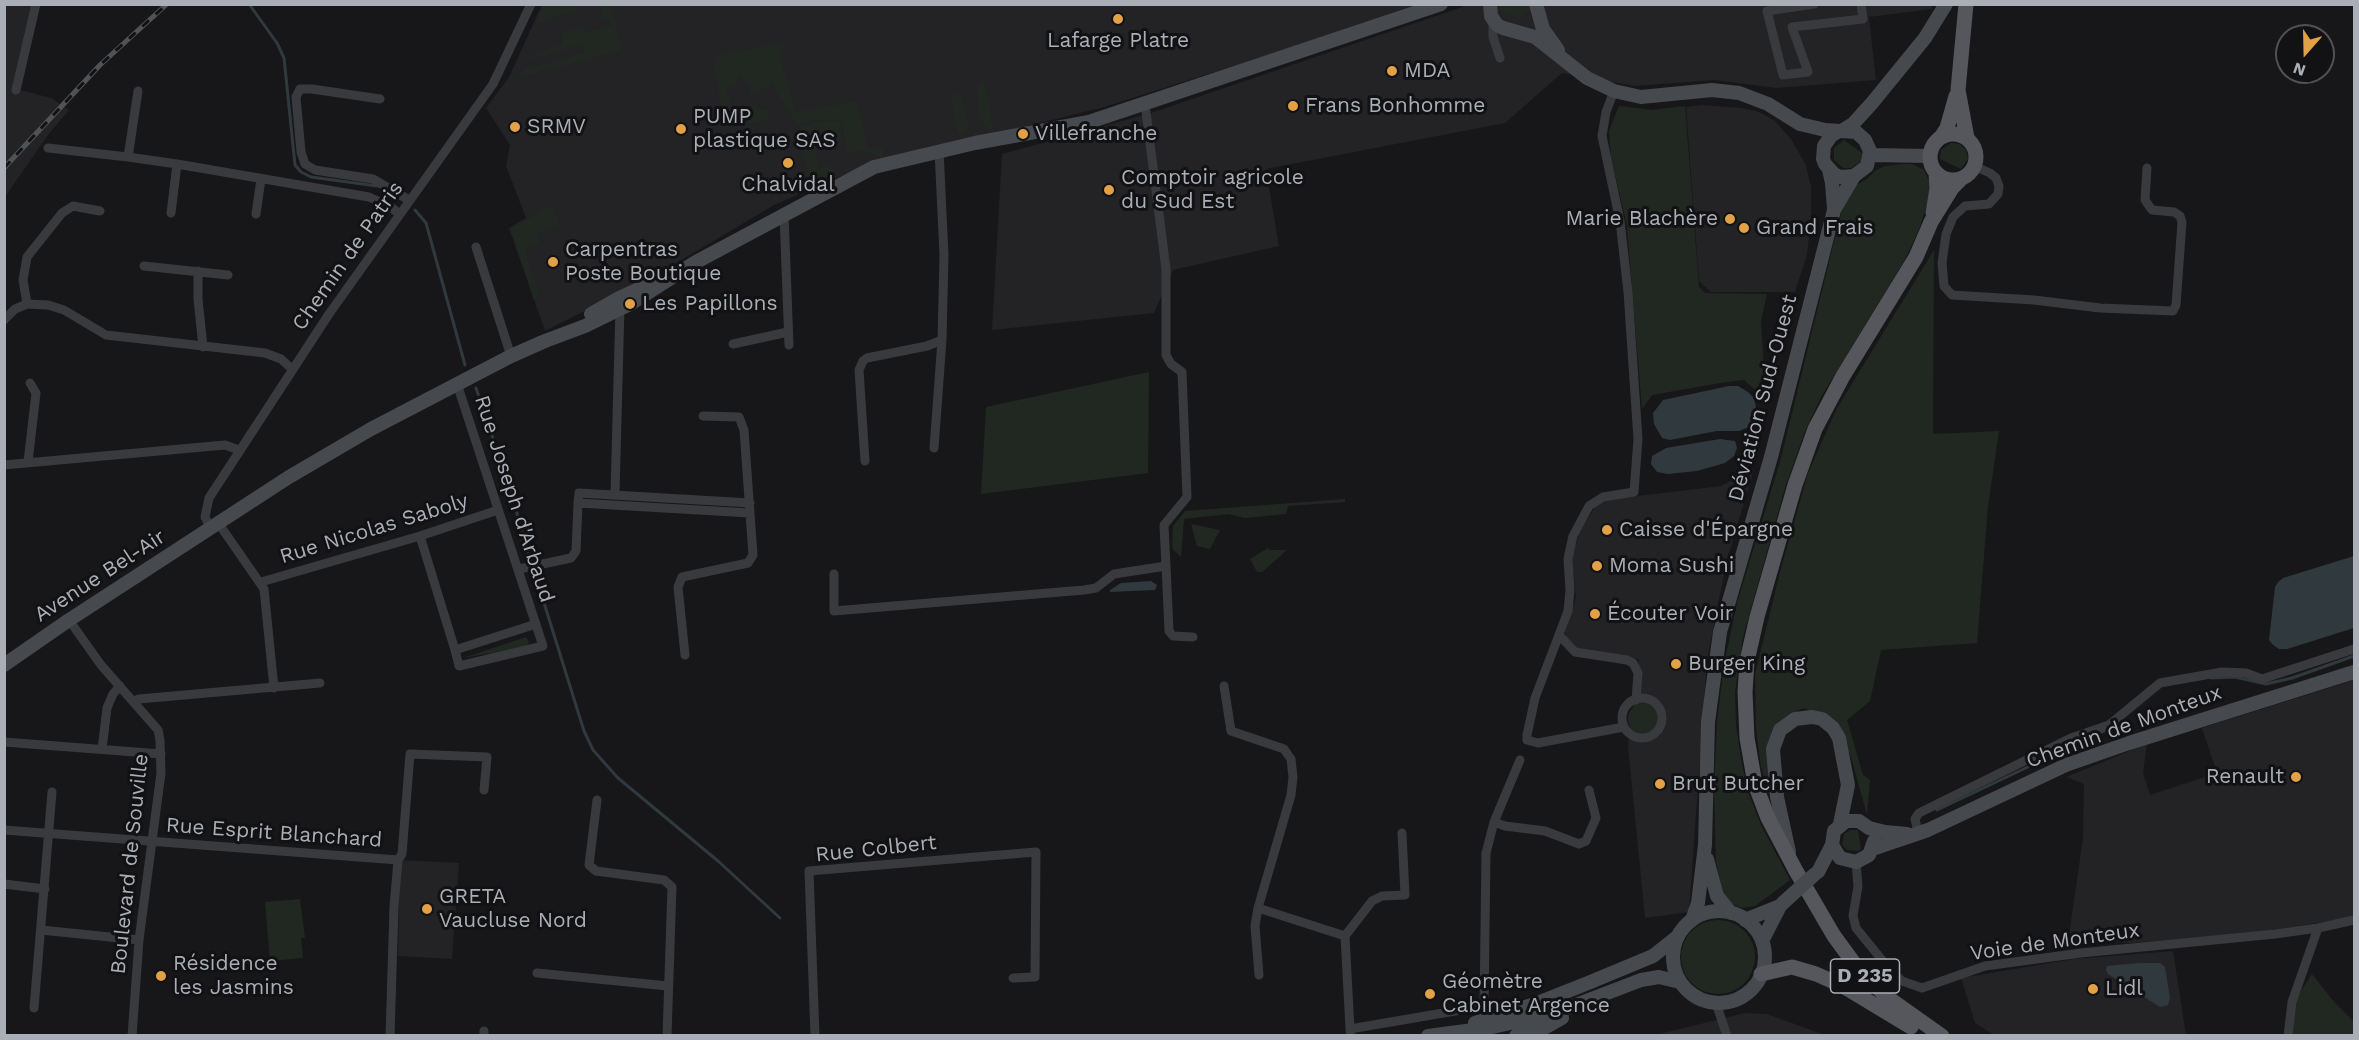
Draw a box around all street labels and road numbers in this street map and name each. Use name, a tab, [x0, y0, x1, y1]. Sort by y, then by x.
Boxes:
street label: Chemin de Patris	[287, 177, 409, 335]
street label: Déviation Sud-Ouest	[1723, 292, 1803, 504]
street label: Rue Joseph d'Arbaud	[469, 392, 559, 606]
street label: Rue Nicolas Saboly	[277, 488, 471, 570]
street label: Avenue Bel-Air	[30, 524, 170, 628]
street label: Chemin de Monteux	[2023, 680, 2225, 774]
street label: Boulevard de Souville	[106, 753, 154, 975]
street label: Rue Esprit Blanchard	[165, 813, 383, 853]
street label: Rue Colbert	[814, 830, 938, 868]
street label: Voie de Monteux	[1969, 918, 2141, 966]
road number: D 235	[1830, 959, 1900, 993]

